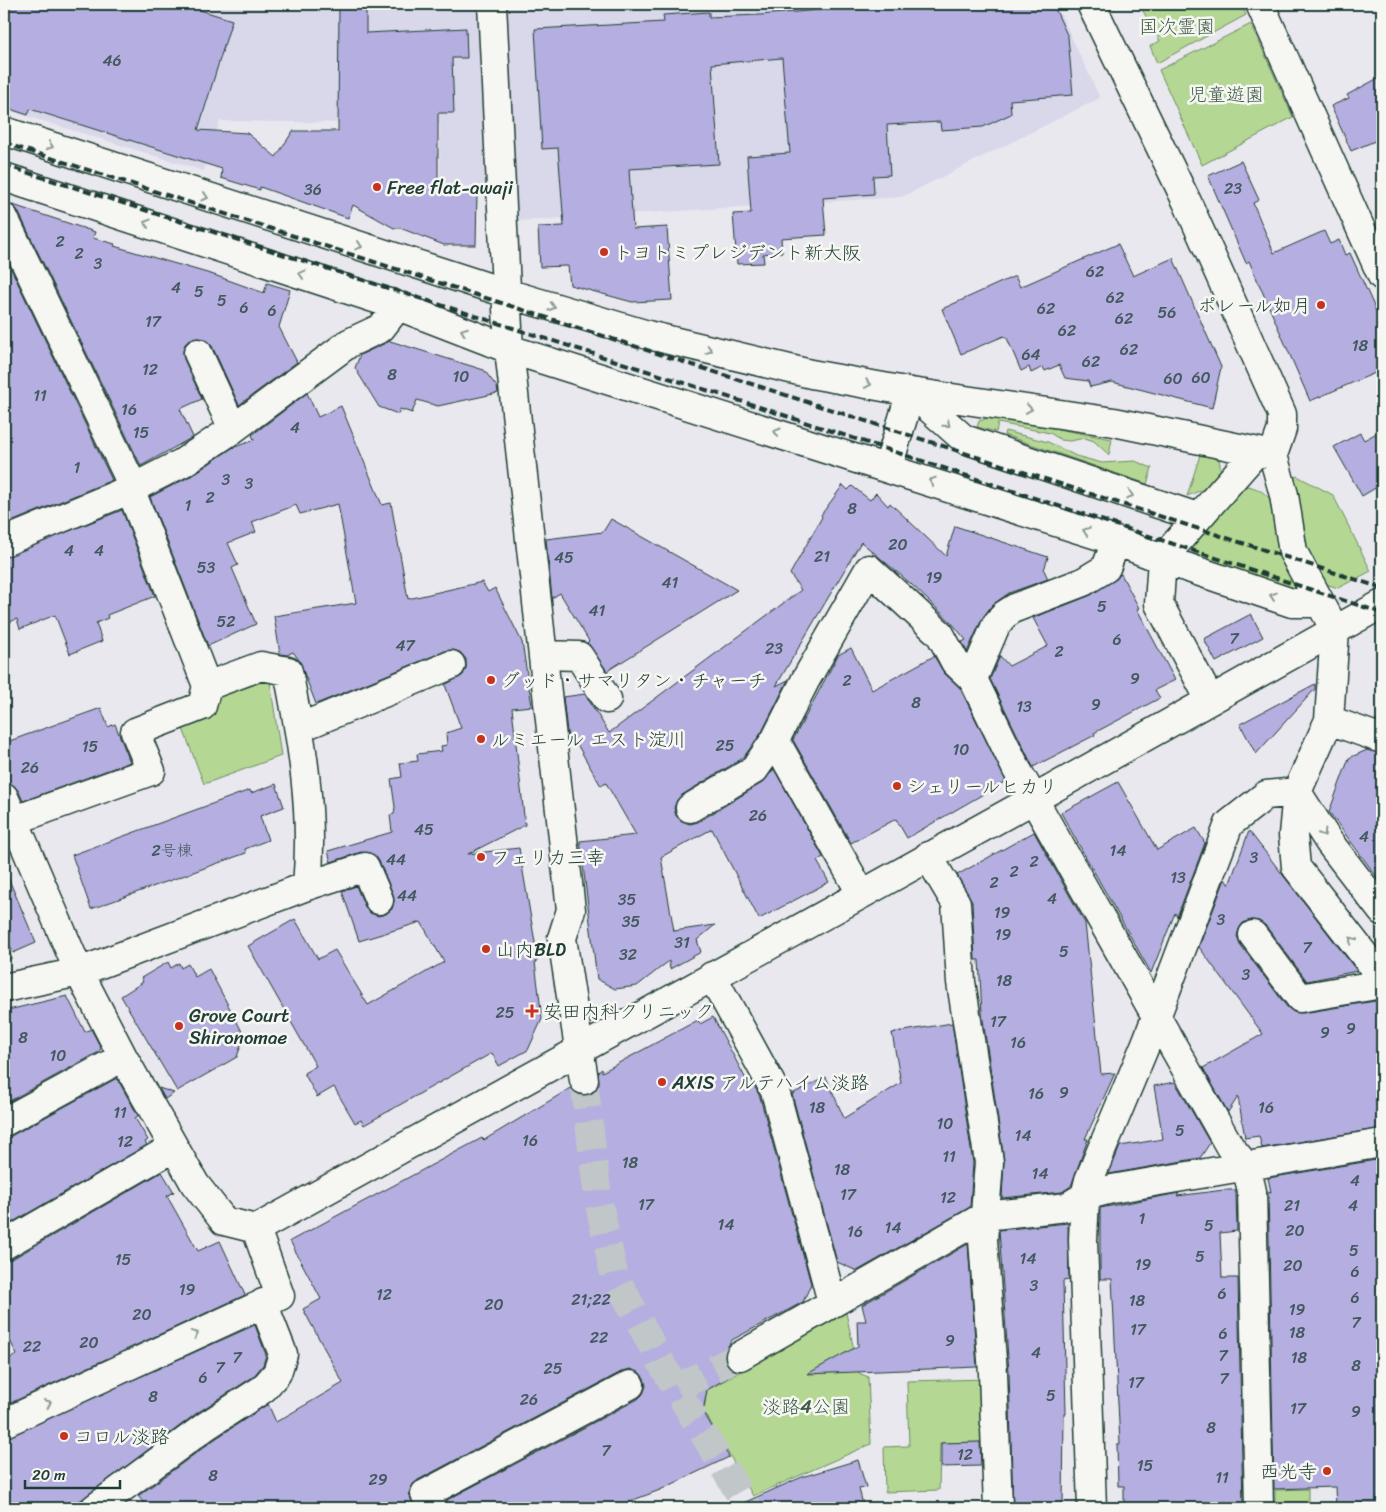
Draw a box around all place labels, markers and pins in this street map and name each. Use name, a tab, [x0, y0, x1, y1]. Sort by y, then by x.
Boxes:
place label: Free flat-awaji	[387, 171, 514, 204]
marker: Free flat-awaji	[371, 181, 383, 193]
place label: トヨトミプレジデント新大阪	[614, 236, 861, 269]
marker: トヨトミプレジデント新大阪	[598, 246, 610, 258]
place label: ポレール如月	[1197, 289, 1311, 322]
marker: ポレール如月	[1315, 299, 1327, 311]
place label: グッド・サマリタン・チャーチ	[501, 664, 767, 697]
marker: グッド・サマリタン・チャーチ	[485, 674, 497, 686]
place label: ルミエール エスト淀川	[491, 723, 686, 756]
marker: ルミエール エスト淀川	[475, 733, 487, 745]
place label: シェリールヒカリ	[907, 770, 1058, 803]
marker: シェリールヒカリ	[891, 780, 903, 792]
place label: フェリカ三幸	[491, 841, 605, 874]
marker: フェリカ三幸	[475, 851, 487, 863]
place label: 山内BLD	[496, 933, 567, 966]
marker: 山内BLD	[480, 943, 492, 955]
place label: 安田内科クリニック	[543, 995, 714, 1028]
place label: Grove Court Shironomae	[189, 999, 289, 1054]
marker: 安田内科クリニック	[525, 1004, 539, 1018]
marker: Grove Court Shironomae	[173, 1020, 185, 1032]
place label: AXIS アルテハイム淡路	[671, 1066, 869, 1099]
marker: AXIS アルテハイム淡路	[656, 1076, 668, 1088]
place label: コロル淡路	[74, 1420, 169, 1453]
marker: コロル淡路	[58, 1430, 70, 1442]
place label: 西光寺	[1260, 1455, 1317, 1488]
marker: 西光寺	[1321, 1465, 1333, 1477]

